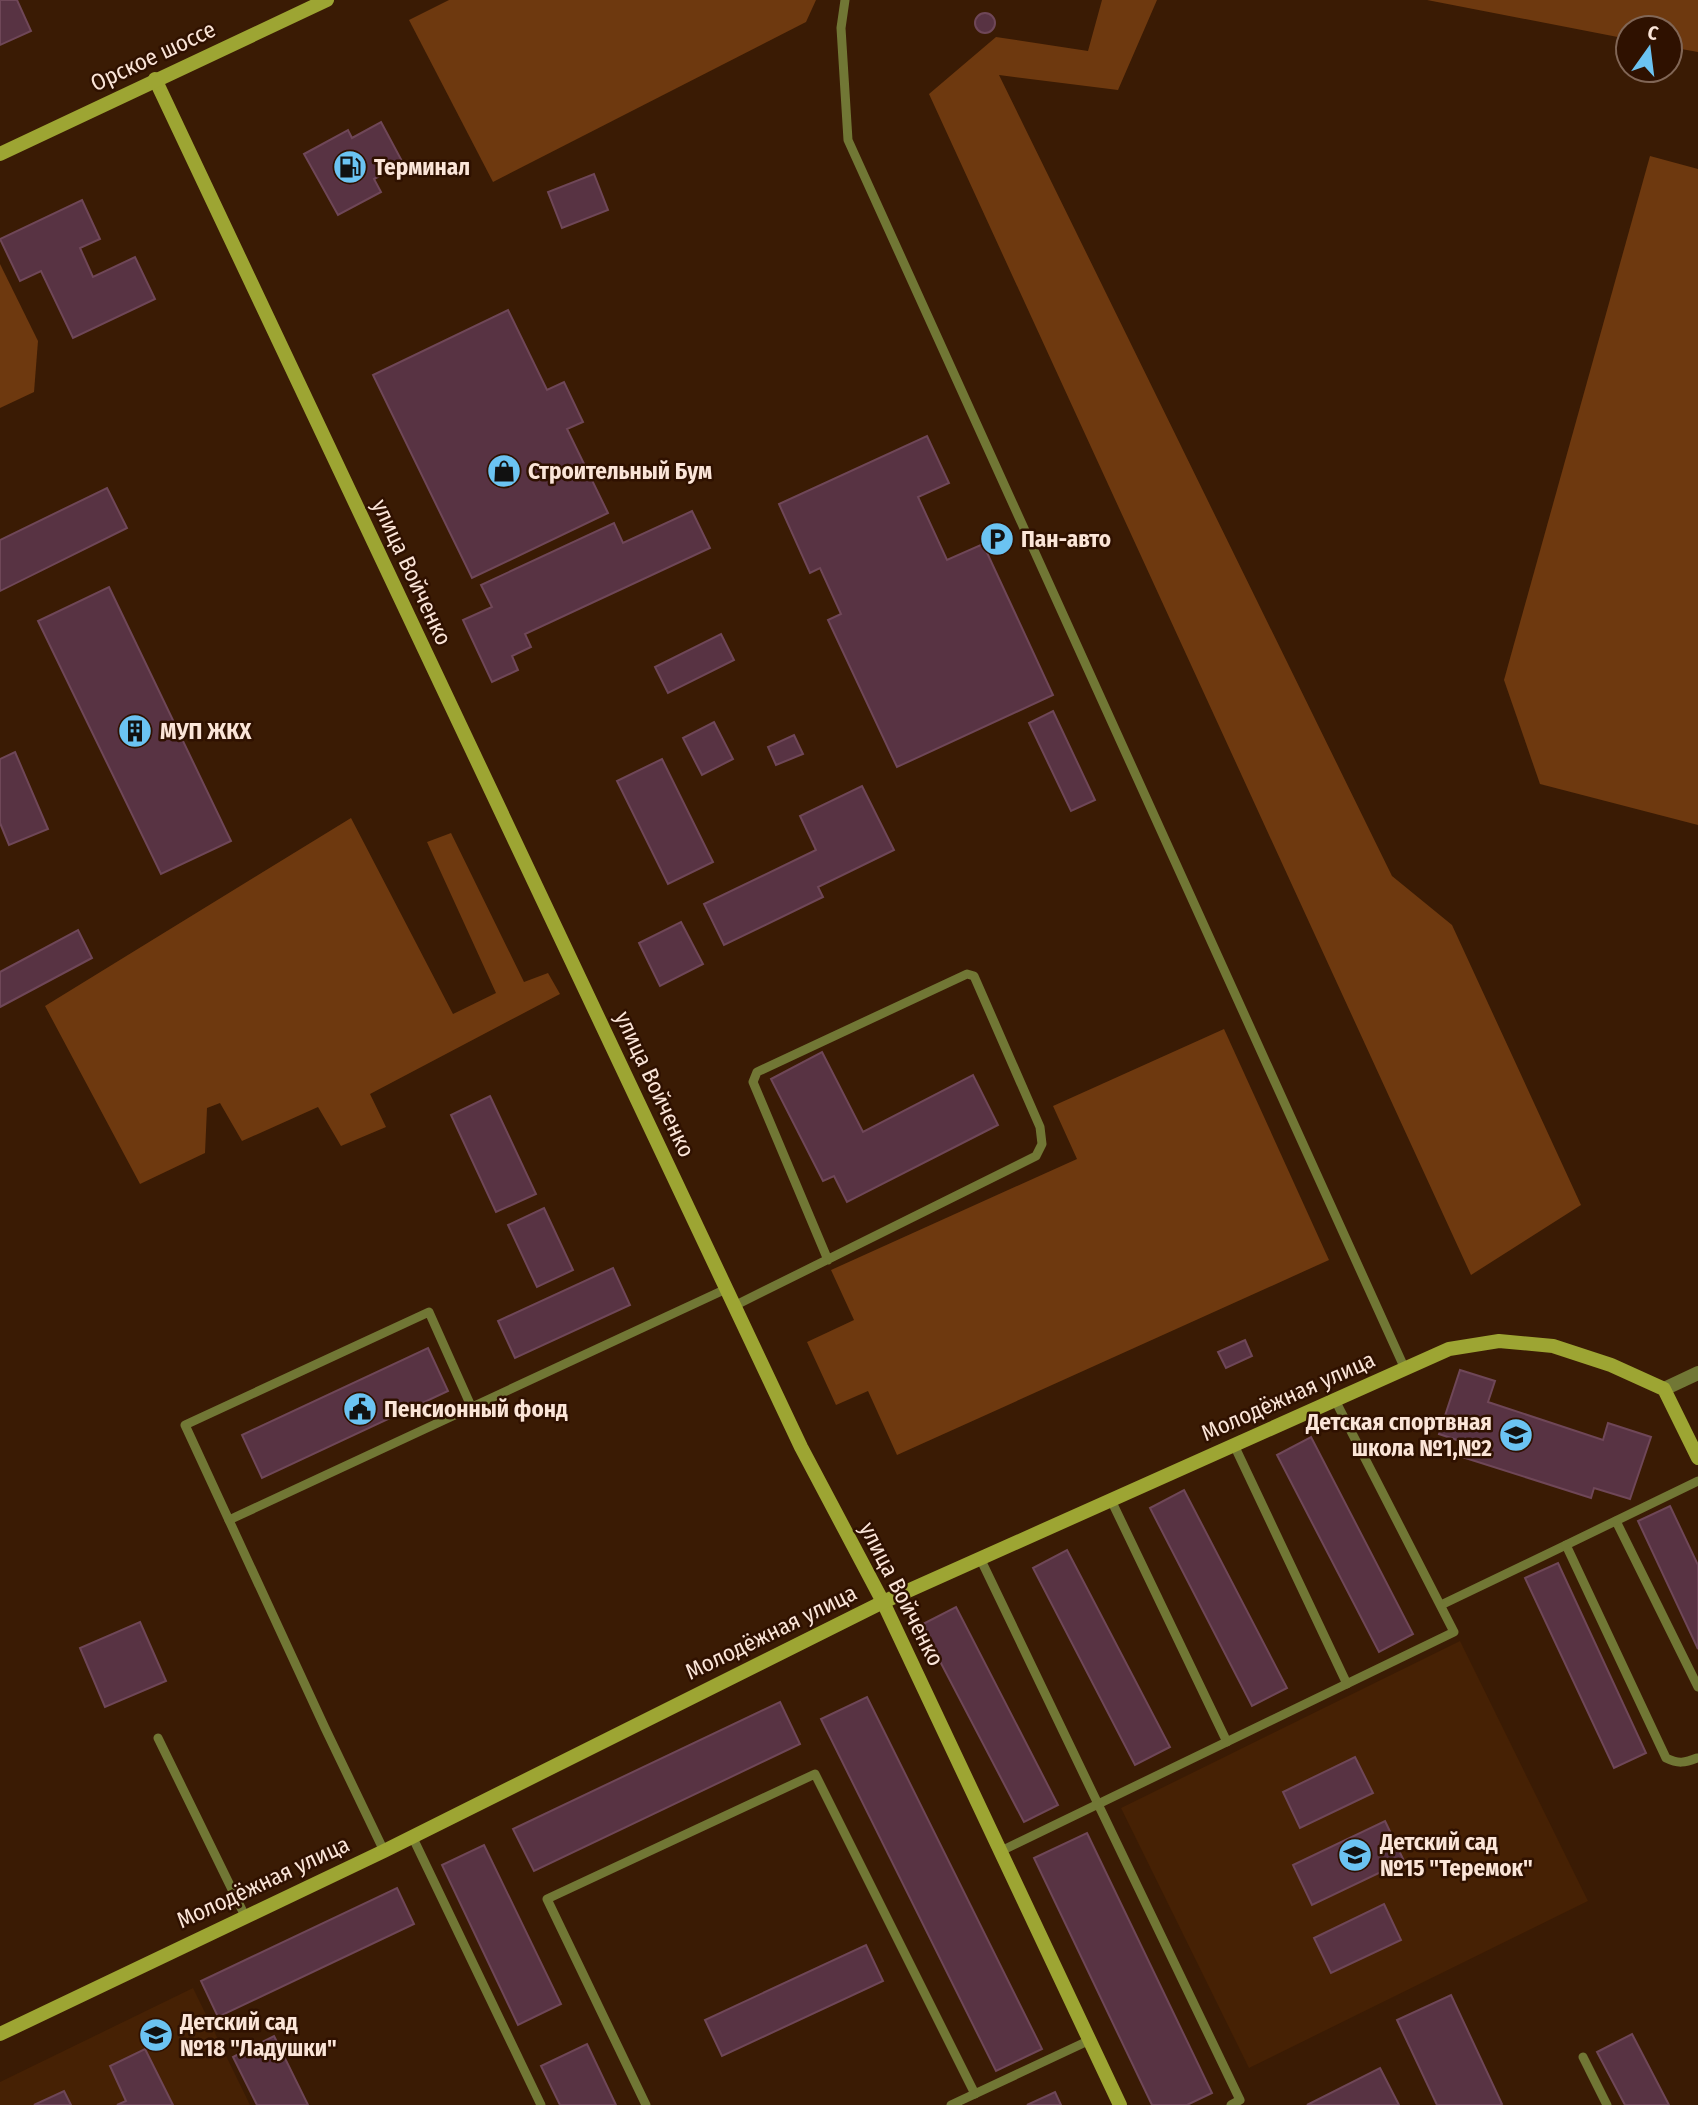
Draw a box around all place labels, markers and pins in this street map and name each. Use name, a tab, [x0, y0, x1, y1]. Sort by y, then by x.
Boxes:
fuel station icon: Терминал	[331, 148, 369, 186]
place label: Терминал	[374, 153, 470, 181]
shop icon: Строительный Бум	[485, 452, 523, 490]
place label: Строительный Бум	[528, 457, 712, 485]
parking icon: Пан-авто	[978, 520, 1016, 558]
place label: Пан-авто	[1021, 525, 1111, 553]
building icon: МУП ЖКХ	[116, 712, 154, 750]
place label: МУП ЖКХ	[160, 717, 252, 745]
public building icon: Пенсионный фонд	[341, 1390, 379, 1428]
place label: Пенсионный фонд	[384, 1395, 568, 1423]
place label: Детская спортвная школа №1,№2	[1305, 1408, 1492, 1462]
school or university icon: Детская спортвная школа №1,№2	[1497, 1416, 1535, 1454]
place label: Детский сад №15 "Теремок"	[1379, 1828, 1533, 1882]
school or university icon: Детский сад №15 "Теремок"	[1336, 1836, 1374, 1874]
place label: Детский сад №18 "Ладушки"	[179, 2008, 337, 2062]
school or university icon: Детский сад №18 "Ладушки"	[137, 2016, 175, 2054]

